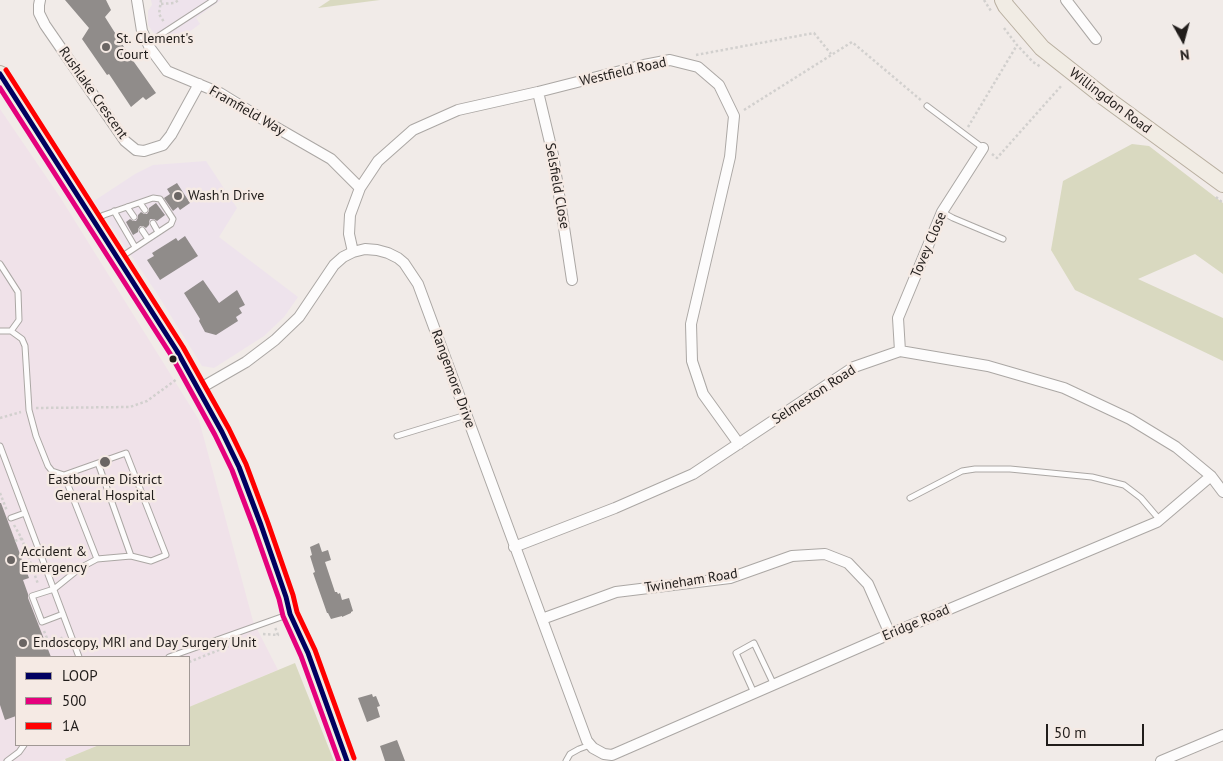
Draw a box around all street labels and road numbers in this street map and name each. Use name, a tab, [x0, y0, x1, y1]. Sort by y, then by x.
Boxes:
street label: Rushlake Crescent	[55, 44, 131, 142]
street label: Westfield Road	[578, 54, 668, 90]
street label: Willingdon Road	[1066, 65, 1154, 137]
street label: Framfield Way	[206, 83, 288, 139]
street label: Selsfield Close	[541, 142, 573, 230]
street label: Tovey Close	[908, 210, 950, 280]
street label: Rangemore Drive	[427, 328, 479, 430]
street label: Selmeston Road	[769, 362, 859, 428]
street label: Twineham Road	[643, 565, 739, 597]
street label: Eridge Road	[880, 601, 952, 645]

